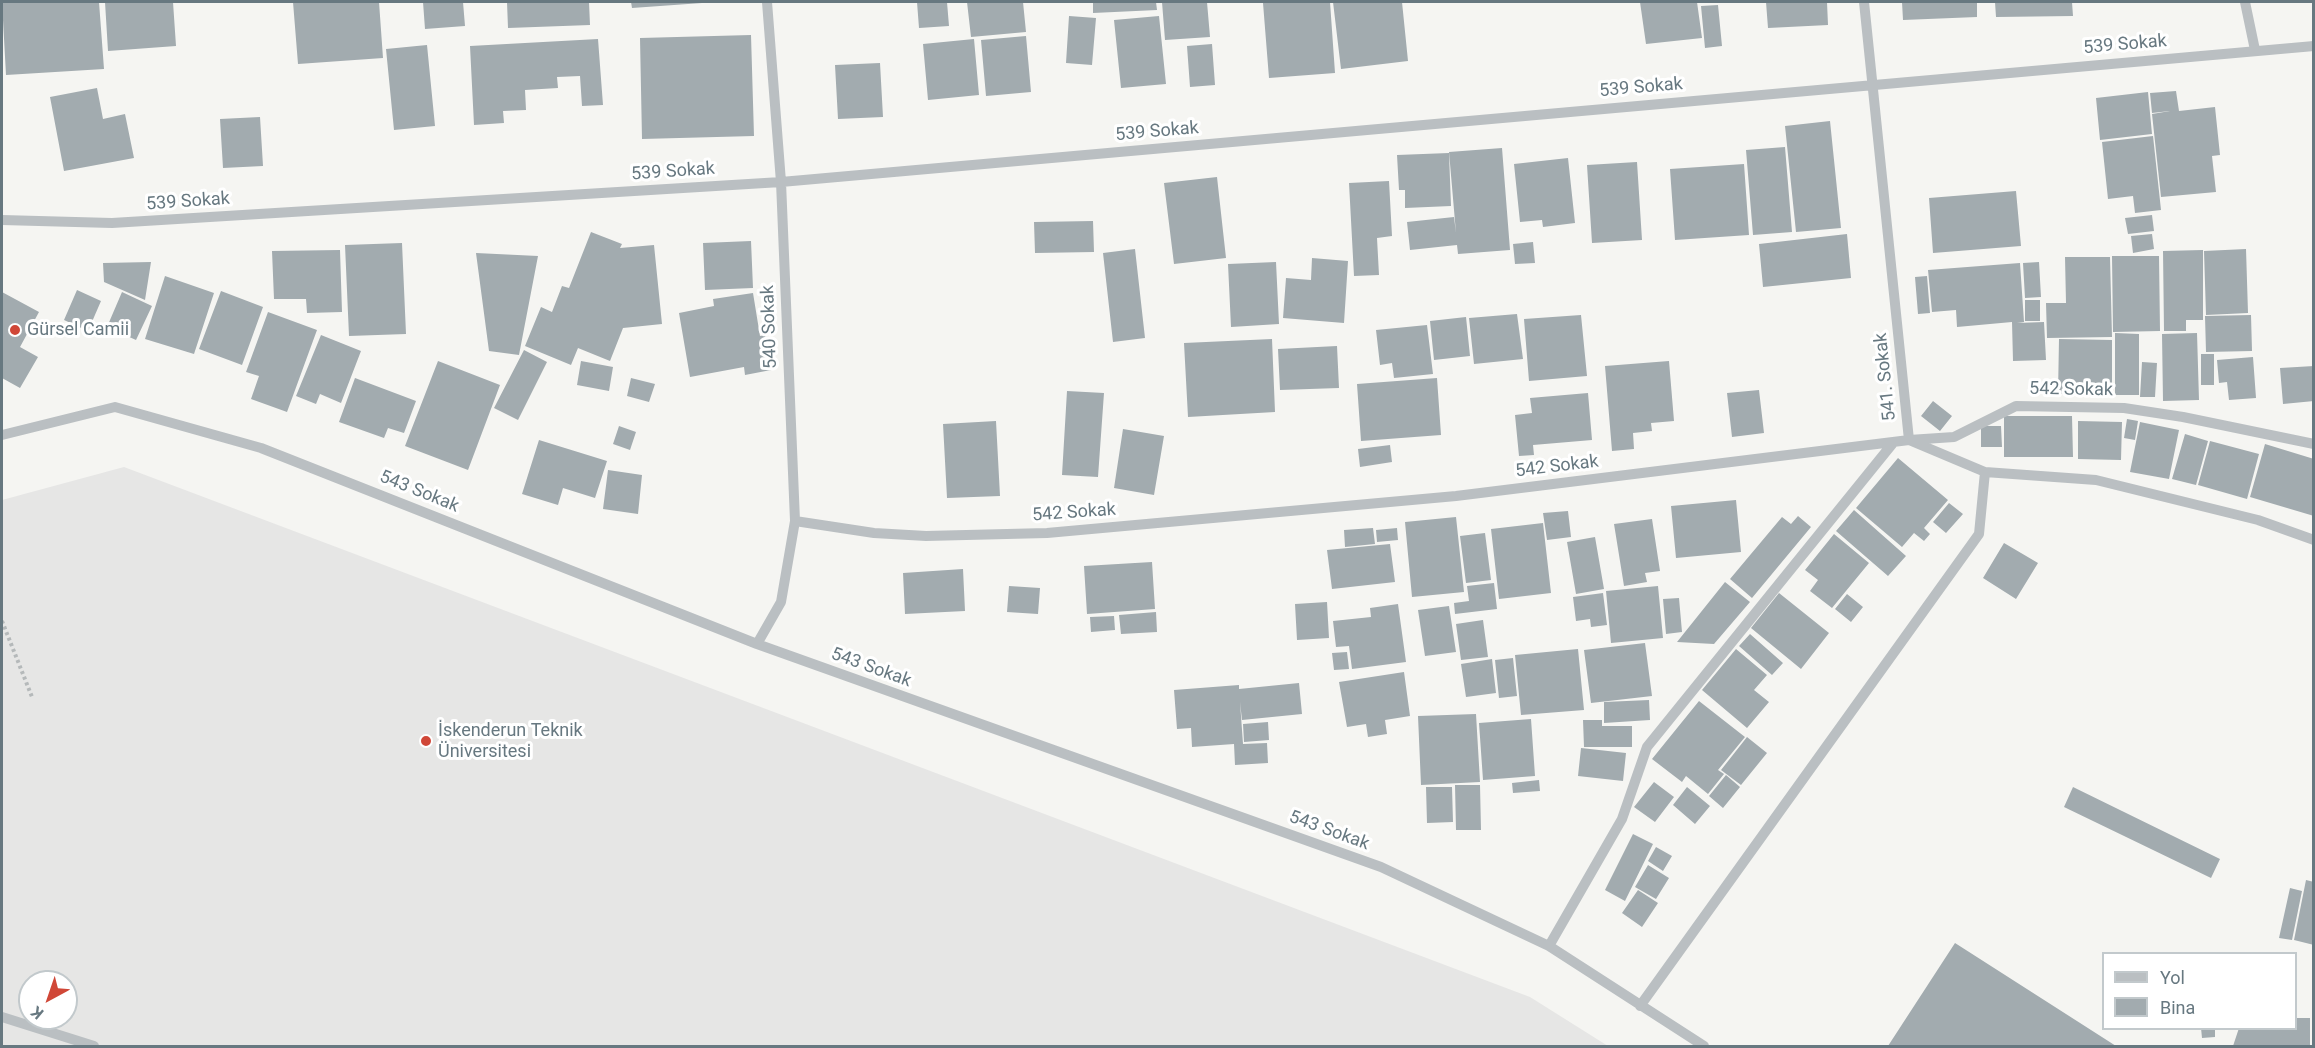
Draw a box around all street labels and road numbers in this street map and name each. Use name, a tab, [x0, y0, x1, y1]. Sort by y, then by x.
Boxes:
street label: 539 Sokak	[2082, 31, 2168, 59]
street label: 539 Sokak	[1598, 74, 1684, 102]
street label: 539 Sokak	[1114, 118, 1200, 146]
street label: 539 Sokak	[630, 158, 716, 186]
street label: 539 Sokak	[145, 188, 231, 216]
street label: 540 Sokak	[758, 285, 782, 369]
street label: 541. Sokak	[1871, 332, 1901, 422]
street label: 542 Sokak	[2029, 378, 2113, 402]
street label: 542 Sokak	[1514, 451, 1600, 483]
street label: 543 Sokak	[376, 466, 462, 518]
street label: 542 Sokak	[1031, 499, 1117, 527]
street label: 543 Sokak	[828, 644, 914, 692]
street label: 543 Sokak	[1286, 807, 1372, 855]

